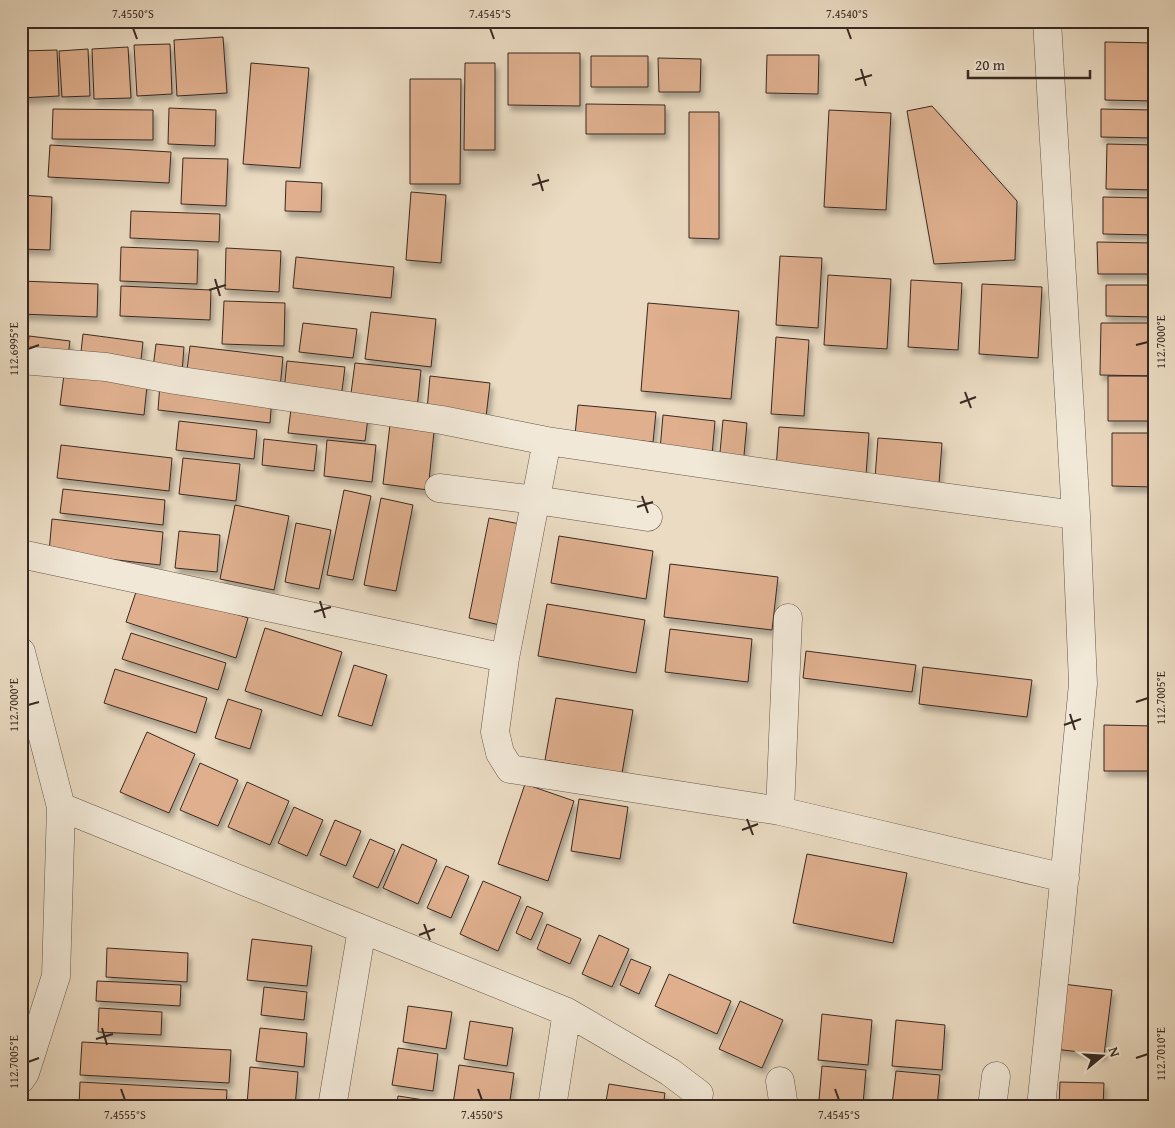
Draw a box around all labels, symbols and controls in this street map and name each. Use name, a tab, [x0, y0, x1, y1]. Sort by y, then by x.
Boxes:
text: 7.4550°S	[112, 5, 154, 22]
text: 7.4545°S	[469, 5, 511, 22]
text: 7.4540°S	[826, 5, 868, 22]
scale bar	[968, 48, 1090, 80]
text: 20 m	[975, 54, 1006, 75]
text: 112.7000°E	[1152, 315, 1169, 369]
text: 112.6995°E	[5, 322, 22, 376]
text: 112.7005°E	[1152, 671, 1169, 725]
text: 112.7000°E	[5, 678, 22, 732]
text: 112.7010°E	[1152, 1027, 1169, 1081]
north arrow	[1078, 1030, 1128, 1080]
text: 112.7005°E	[5, 1035, 22, 1089]
text: N	[1103, 1044, 1126, 1060]
text: 7.4555°S	[104, 1106, 146, 1123]
text: 7.4550°S	[461, 1106, 503, 1123]
text: 7.4545°S	[818, 1106, 860, 1123]

